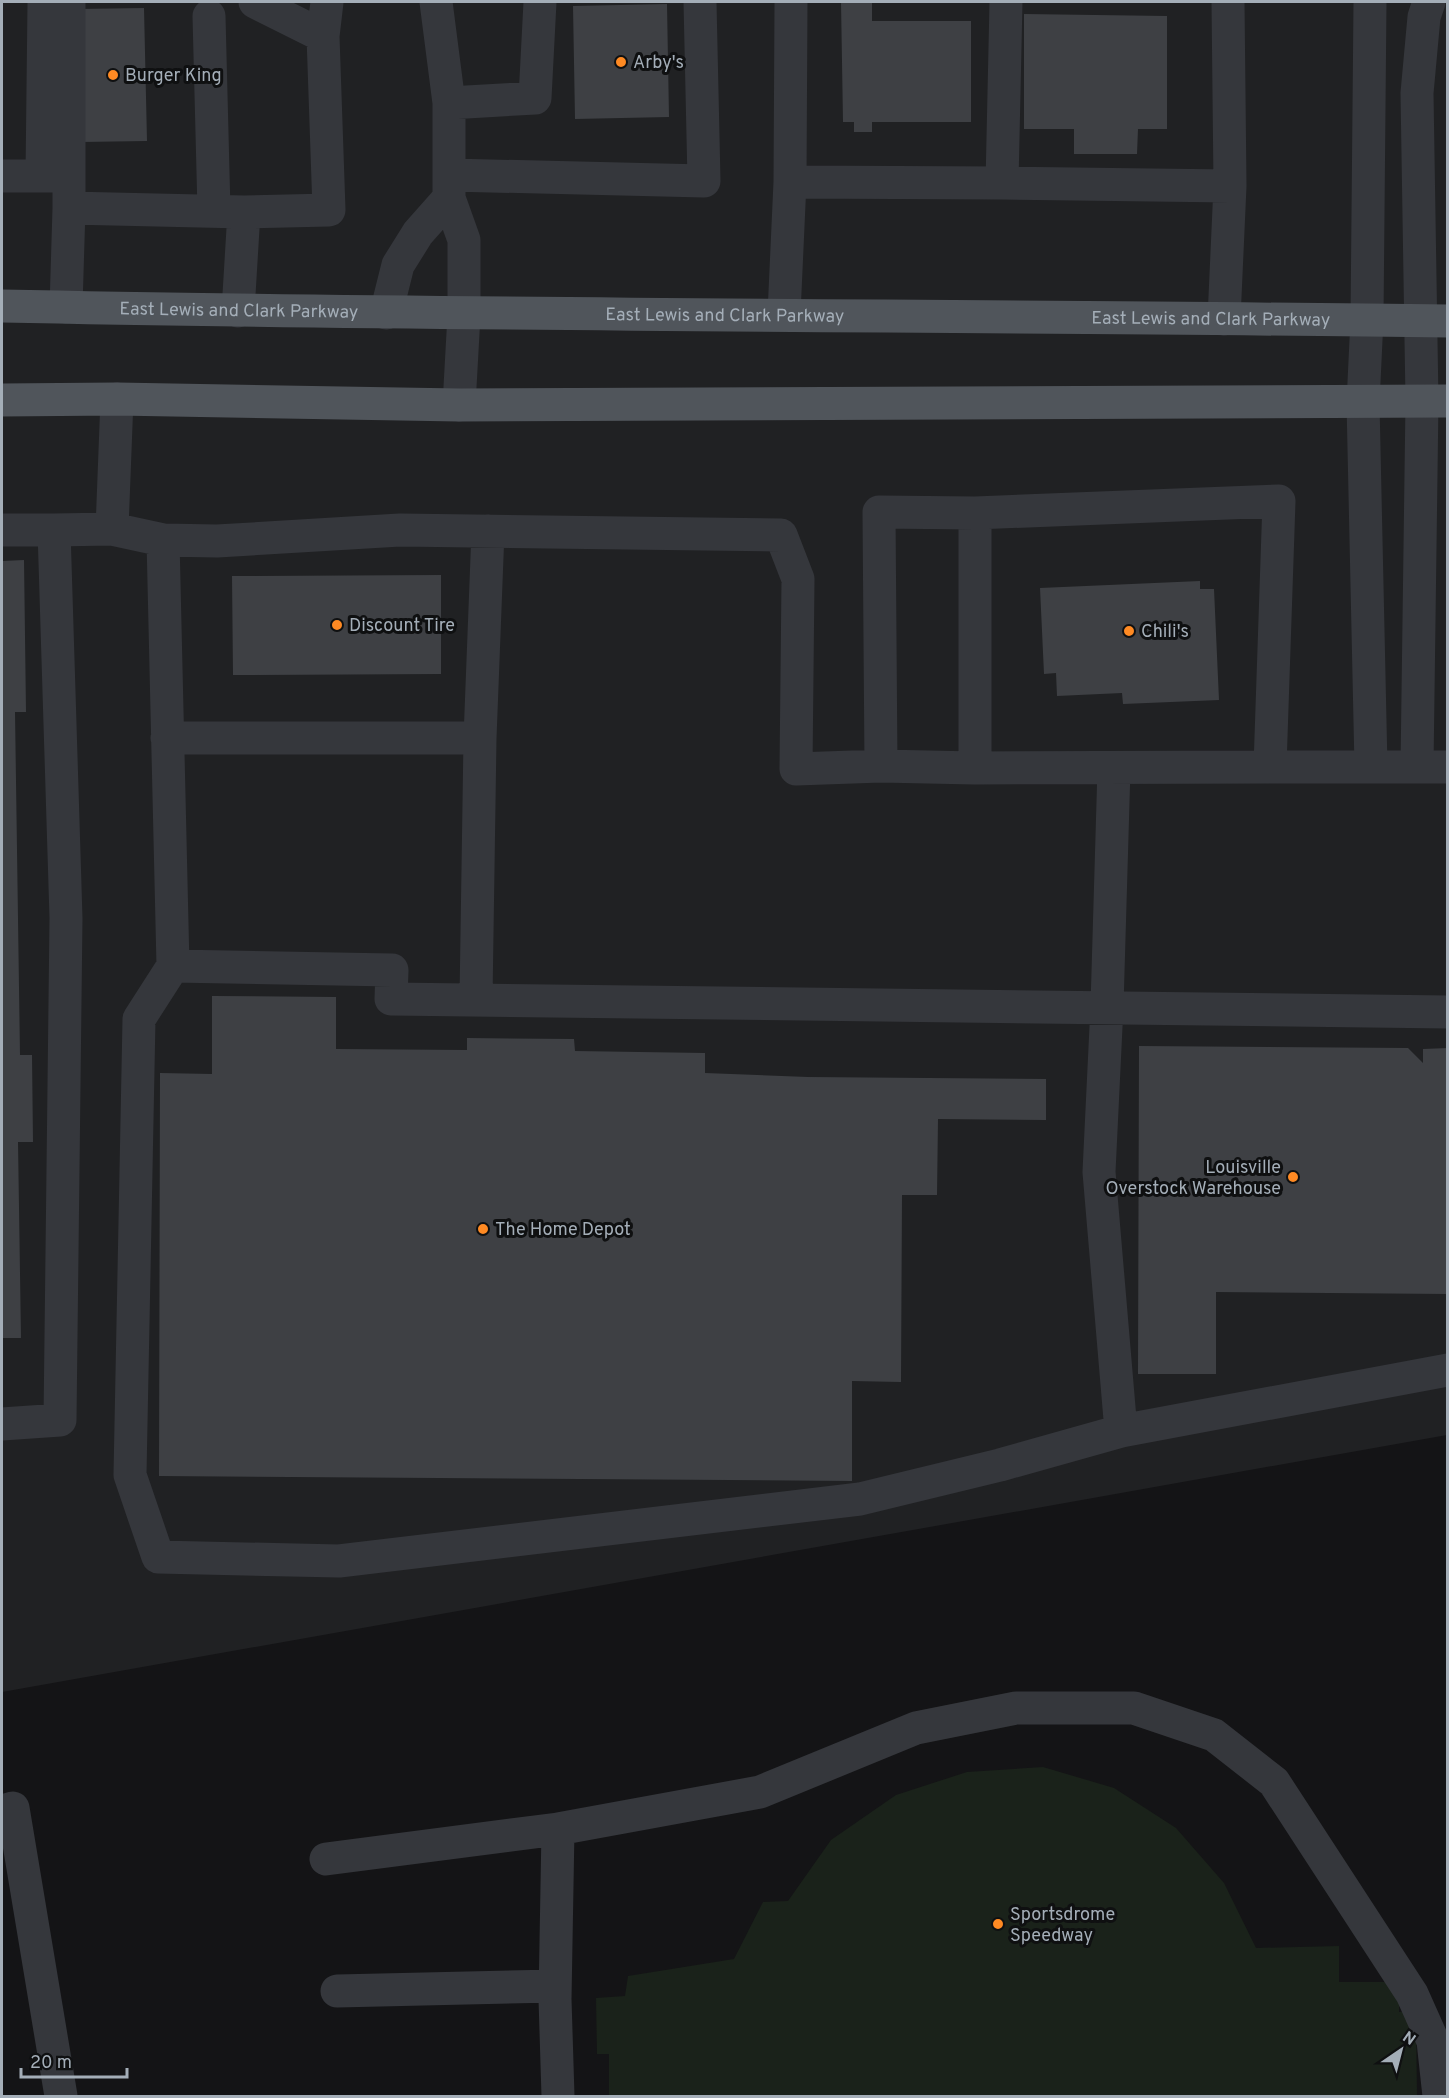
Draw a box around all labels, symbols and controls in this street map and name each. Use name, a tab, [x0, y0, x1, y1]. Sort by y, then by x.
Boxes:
place label: Arby's	[633, 52, 684, 75]
marker: Arby's	[614, 55, 628, 69]
place label: Burger King	[125, 65, 222, 88]
marker: Burger King	[106, 68, 120, 82]
street label: East Lewis and Clark Parkway	[119, 298, 359, 325]
street label: East Lewis and Clark Parkway	[605, 304, 844, 329]
street label: East Lewis and Clark Parkway	[1091, 308, 1331, 333]
place label: Discount Tire	[349, 615, 455, 638]
marker: Discount Tire	[330, 618, 344, 632]
place label: Chili's	[1141, 621, 1189, 644]
marker: Chili's	[1122, 624, 1136, 638]
place label: Louisville Overstock Warehouse	[1105, 1157, 1281, 1201]
marker: Louisville Overstock Warehouse	[1286, 1170, 1300, 1184]
place label: The Home Depot	[495, 1219, 631, 1242]
marker: The Home Depot	[476, 1222, 490, 1236]
place label: Sportsdrome Speedway	[1010, 1904, 1115, 1948]
marker: Sportsdrome Speedway	[991, 1917, 1005, 1931]
north arrow	[1371, 2020, 1431, 2080]
text: N	[1398, 2028, 1419, 2051]
scale bar	[21, 2041, 128, 2079]
text: 20 m	[30, 2052, 72, 2075]

